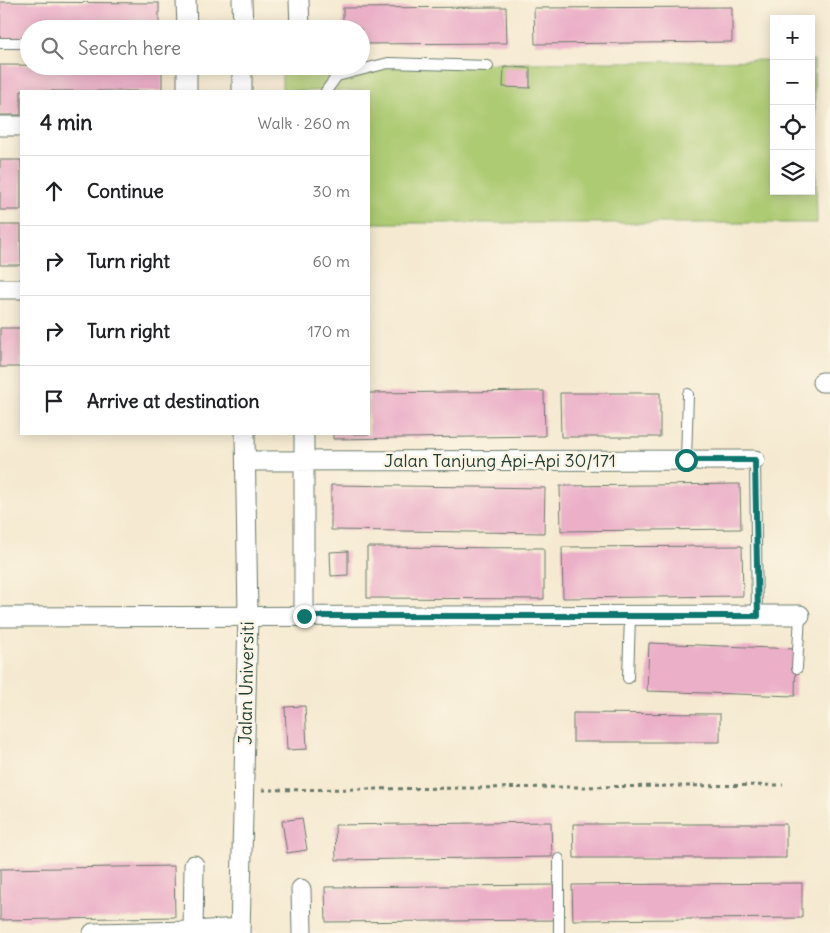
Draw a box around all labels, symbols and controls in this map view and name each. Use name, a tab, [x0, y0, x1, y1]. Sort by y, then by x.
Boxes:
map controls	[770, 15, 815, 195]
button: +	[770, 15, 815, 60]
search box	[20, 20, 370, 75]
icon: search	[38, 34, 66, 62]
text: Search here	[78, 36, 181, 60]
button: −	[770, 60, 815, 105]
button: locate	[770, 105, 815, 150]
text: 4 min	[40, 109, 92, 136]
text: Walk · 260 m	[258, 113, 350, 133]
button: layers	[770, 150, 815, 195]
icon: ahead	[40, 177, 68, 205]
text: Continue	[87, 179, 164, 203]
text: 30 m	[313, 181, 350, 201]
icon: right	[40, 247, 68, 275]
text: Turn right	[87, 249, 170, 273]
text: 60 m	[312, 251, 350, 271]
icon: right	[40, 317, 68, 345]
text: Turn right	[87, 319, 170, 343]
text: 170 m	[307, 321, 350, 341]
icon: arrive	[40, 387, 68, 415]
text: Arrive at destination	[87, 389, 260, 413]
street label: Jalan Tanjung Api-Api 30/171	[384, 449, 616, 472]
route start	[675, 449, 698, 472]
route end	[293, 605, 316, 628]
street label: Jalan Universiti	[233, 621, 259, 745]

